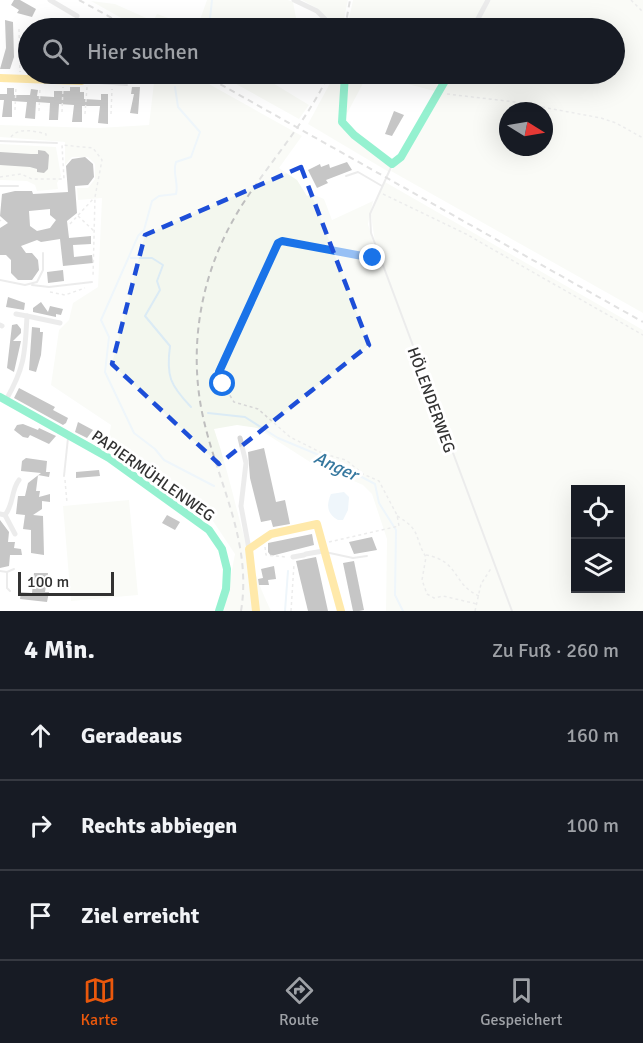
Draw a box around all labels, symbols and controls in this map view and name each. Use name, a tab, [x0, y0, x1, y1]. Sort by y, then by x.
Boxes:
search box	[18, 18, 625, 84]
icon: search	[39, 35, 72, 68]
text: Hier suchen	[87, 38, 199, 65]
north arrow	[499, 102, 553, 156]
route end	[359, 244, 385, 270]
street label: HÖLENDERWEG	[403, 344, 459, 456]
route start	[209, 370, 235, 396]
street label: PAPIERMÜHLENWEG	[88, 426, 218, 526]
water label: Anger	[311, 446, 364, 487]
map controls	[571, 485, 625, 593]
button: locate	[571, 485, 625, 539]
button: layers	[571, 539, 625, 593]
scale bar	[18, 569, 114, 596]
text: 100 m	[27, 572, 69, 592]
text: 4 Min.	[24, 634, 95, 666]
text: Zu Fuß · 260 m	[492, 638, 619, 663]
icon: ahead	[24, 719, 57, 752]
text: Geradeaus	[81, 722, 182, 749]
text: 160 m	[566, 723, 619, 748]
icon: right	[24, 809, 57, 842]
text: Rechts abbiegen	[81, 812, 237, 839]
text: 100 m	[566, 813, 619, 838]
icon: arrive	[24, 899, 57, 932]
text: Ziel erreicht	[81, 902, 199, 929]
tab: Karte	[81, 974, 118, 1030]
tab: Route	[279, 974, 319, 1030]
tab: Gespeichert	[480, 974, 562, 1030]

